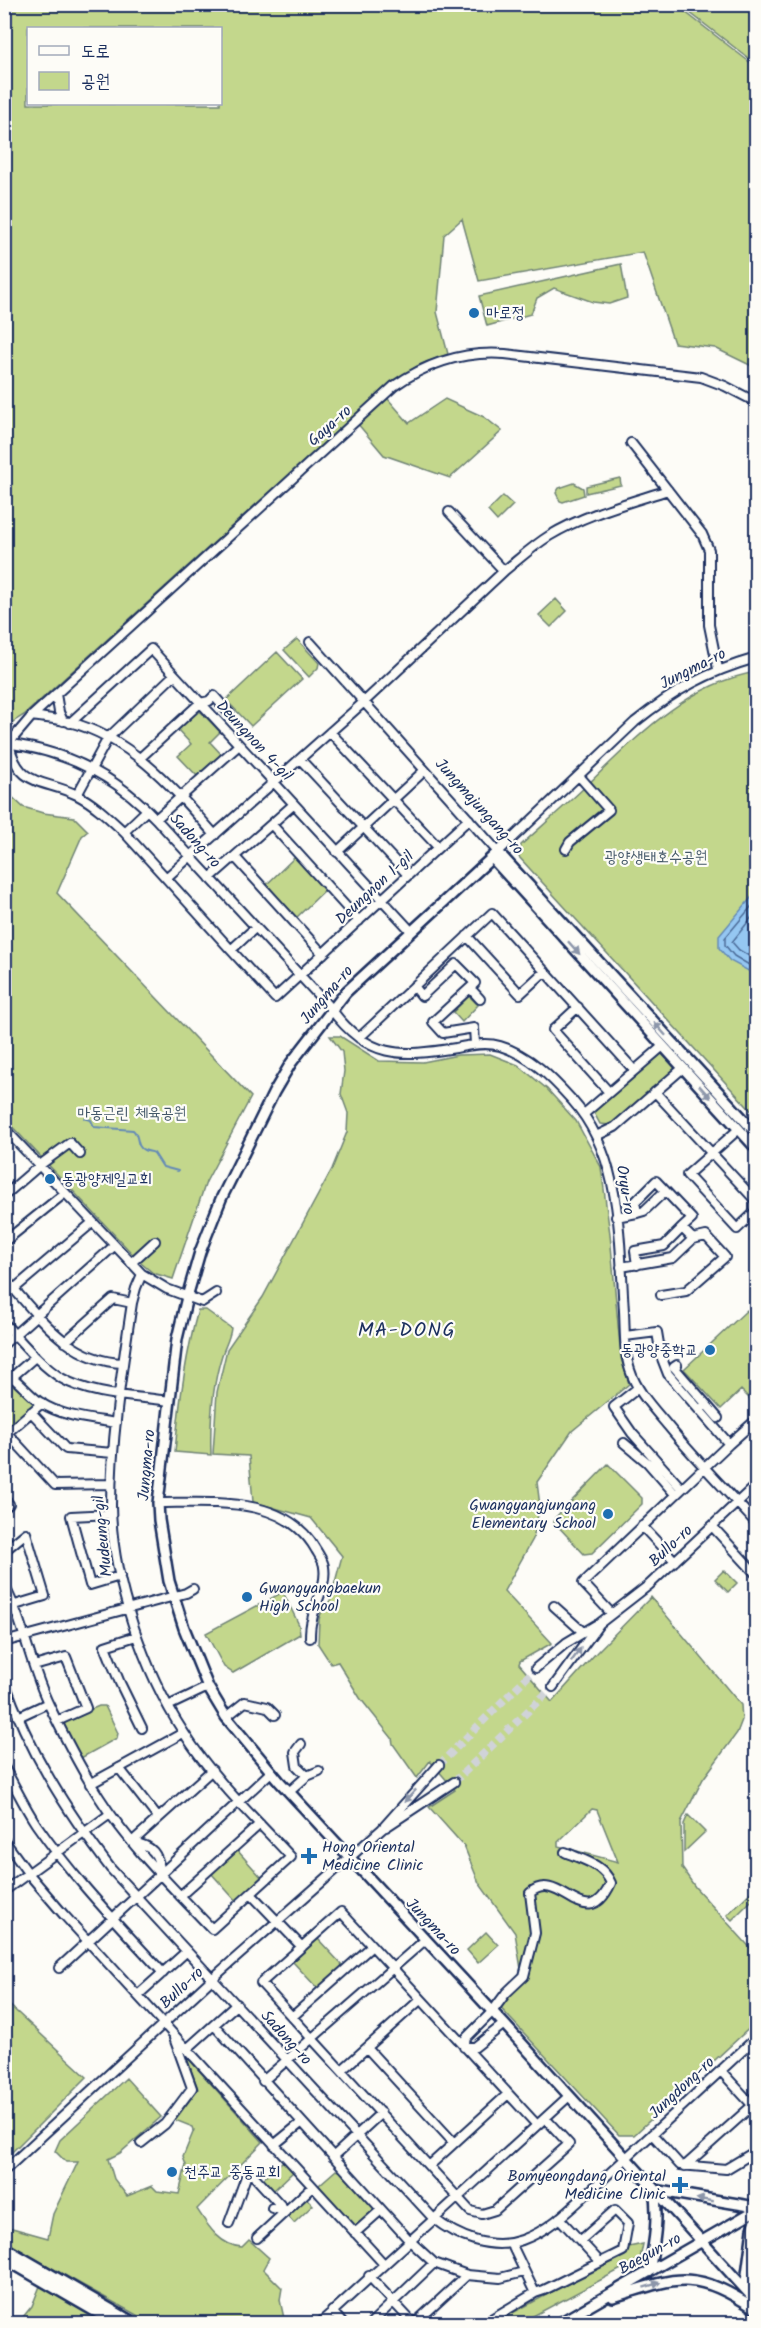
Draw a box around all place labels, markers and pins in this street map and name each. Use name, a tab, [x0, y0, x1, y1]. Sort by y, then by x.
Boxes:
place label: 마로정	[486, 301, 525, 326]
marker: 마로정	[467, 306, 481, 320]
place label: 동광양제일교회	[62, 1167, 152, 1192]
marker: 동광양제일교회	[43, 1172, 57, 1186]
place label: 동광양중학교	[621, 1338, 698, 1363]
marker: 동광양중학교	[703, 1343, 717, 1357]
place label: Gwangyangjungang Elementary School	[469, 1493, 596, 1536]
marker: Gwangyangjungang Elementary School	[601, 1507, 615, 1521]
place label: Gwangyangbaekun High School	[259, 1576, 381, 1619]
marker: Gwangyangbaekun High School	[240, 1590, 254, 1604]
place label: Hong Oriental Medicine Clinic	[322, 1835, 423, 1878]
marker: Hong Oriental Medicine Clinic	[300, 1847, 318, 1865]
place label: 천주교 중동교회	[184, 2160, 281, 2185]
place label: Bomyeongdang Oriental Medicine Clinic	[507, 2164, 666, 2207]
marker: 천주교 중동교회	[165, 2165, 179, 2179]
marker: Bomyeongdang Oriental Medicine Clinic	[671, 2176, 689, 2194]

